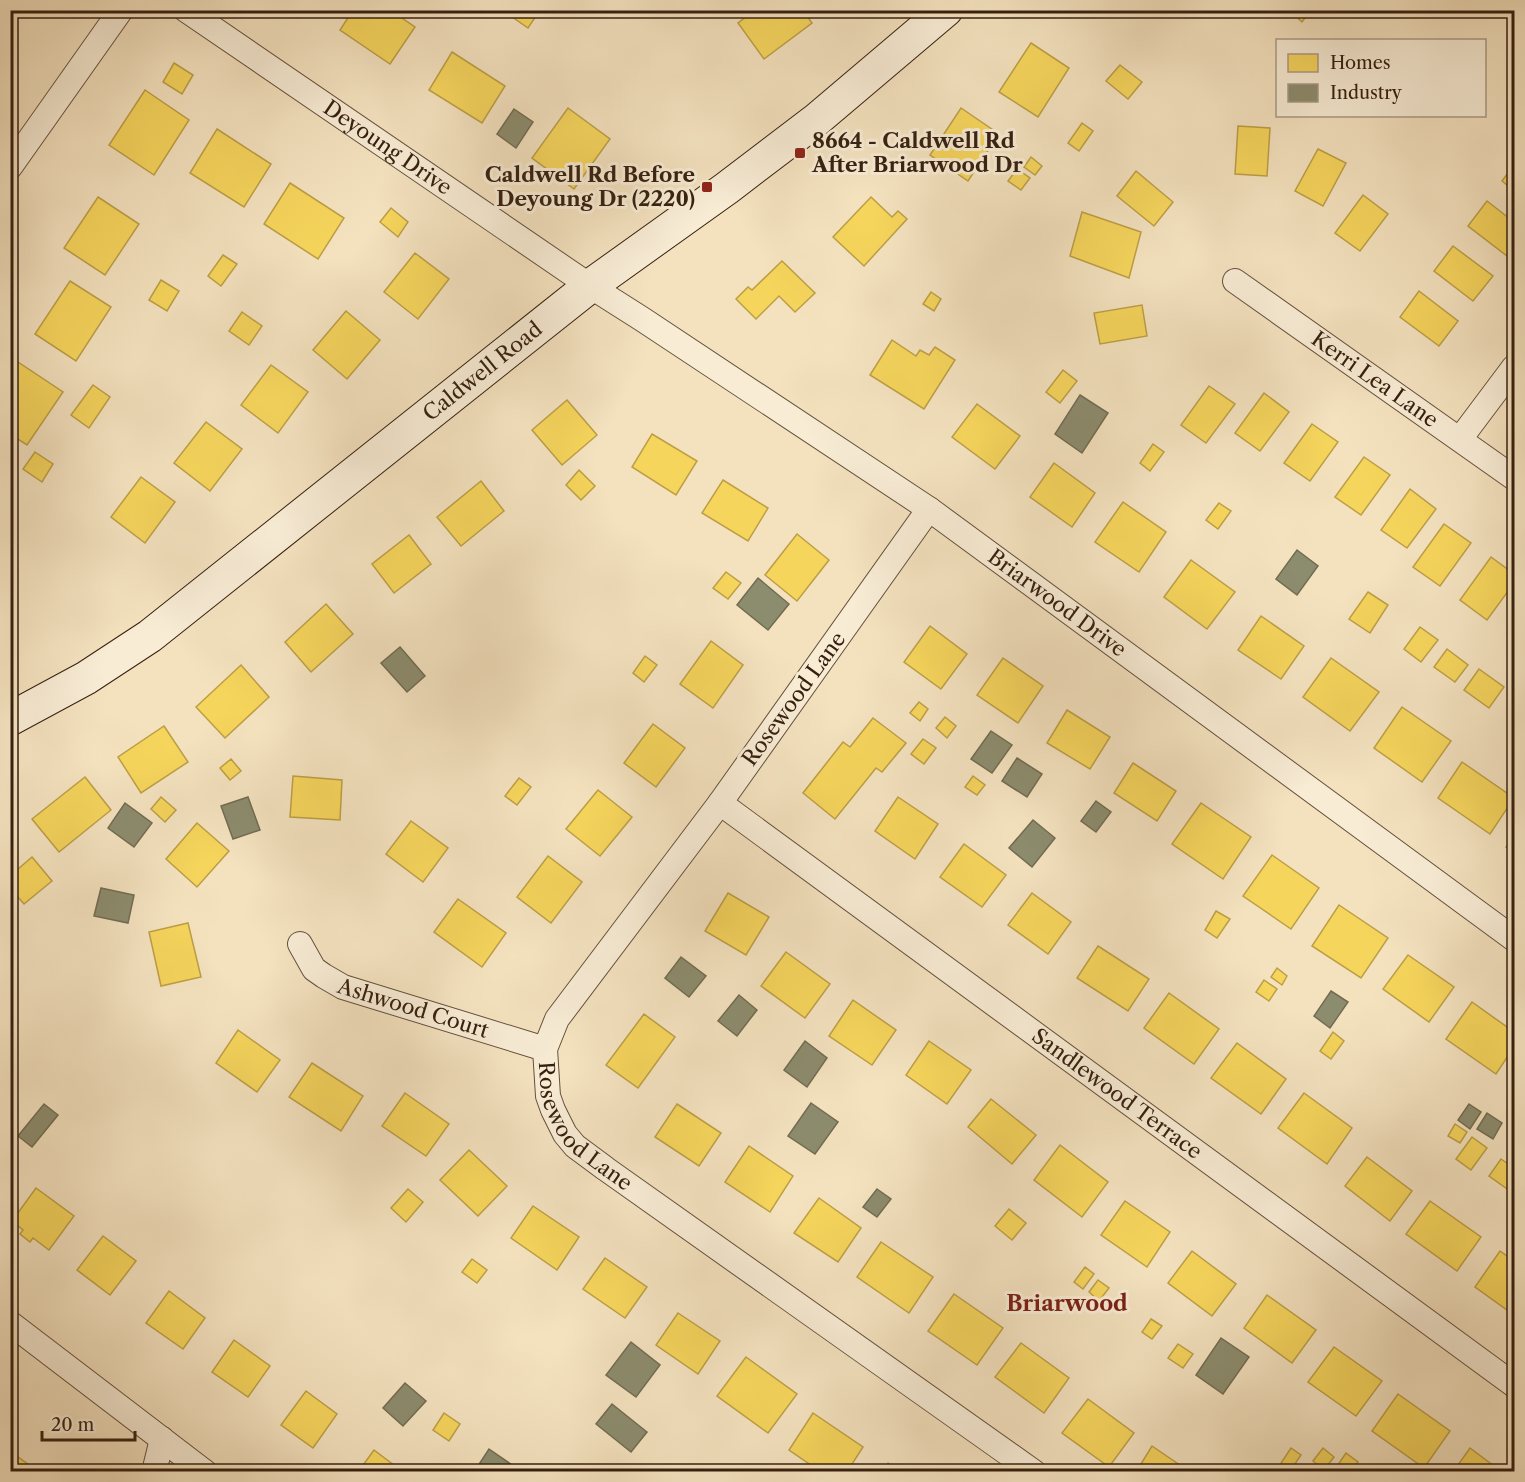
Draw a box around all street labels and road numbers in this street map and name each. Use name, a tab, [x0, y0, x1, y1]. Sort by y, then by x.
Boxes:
street label: Deyoung Drive	[319, 95, 457, 200]
street label: Caldwell Road	[418, 316, 547, 426]
street label: Kerri Lea Lane	[1307, 326, 1443, 432]
street label: Briarwood Drive	[983, 544, 1131, 662]
street label: Rosewood Lane	[737, 627, 851, 771]
street label: Ashwood Court	[334, 973, 492, 1043]
street label: Sandlewood Terrace	[1027, 1023, 1207, 1164]
street label: Rosewood Lane	[534, 1061, 637, 1196]

